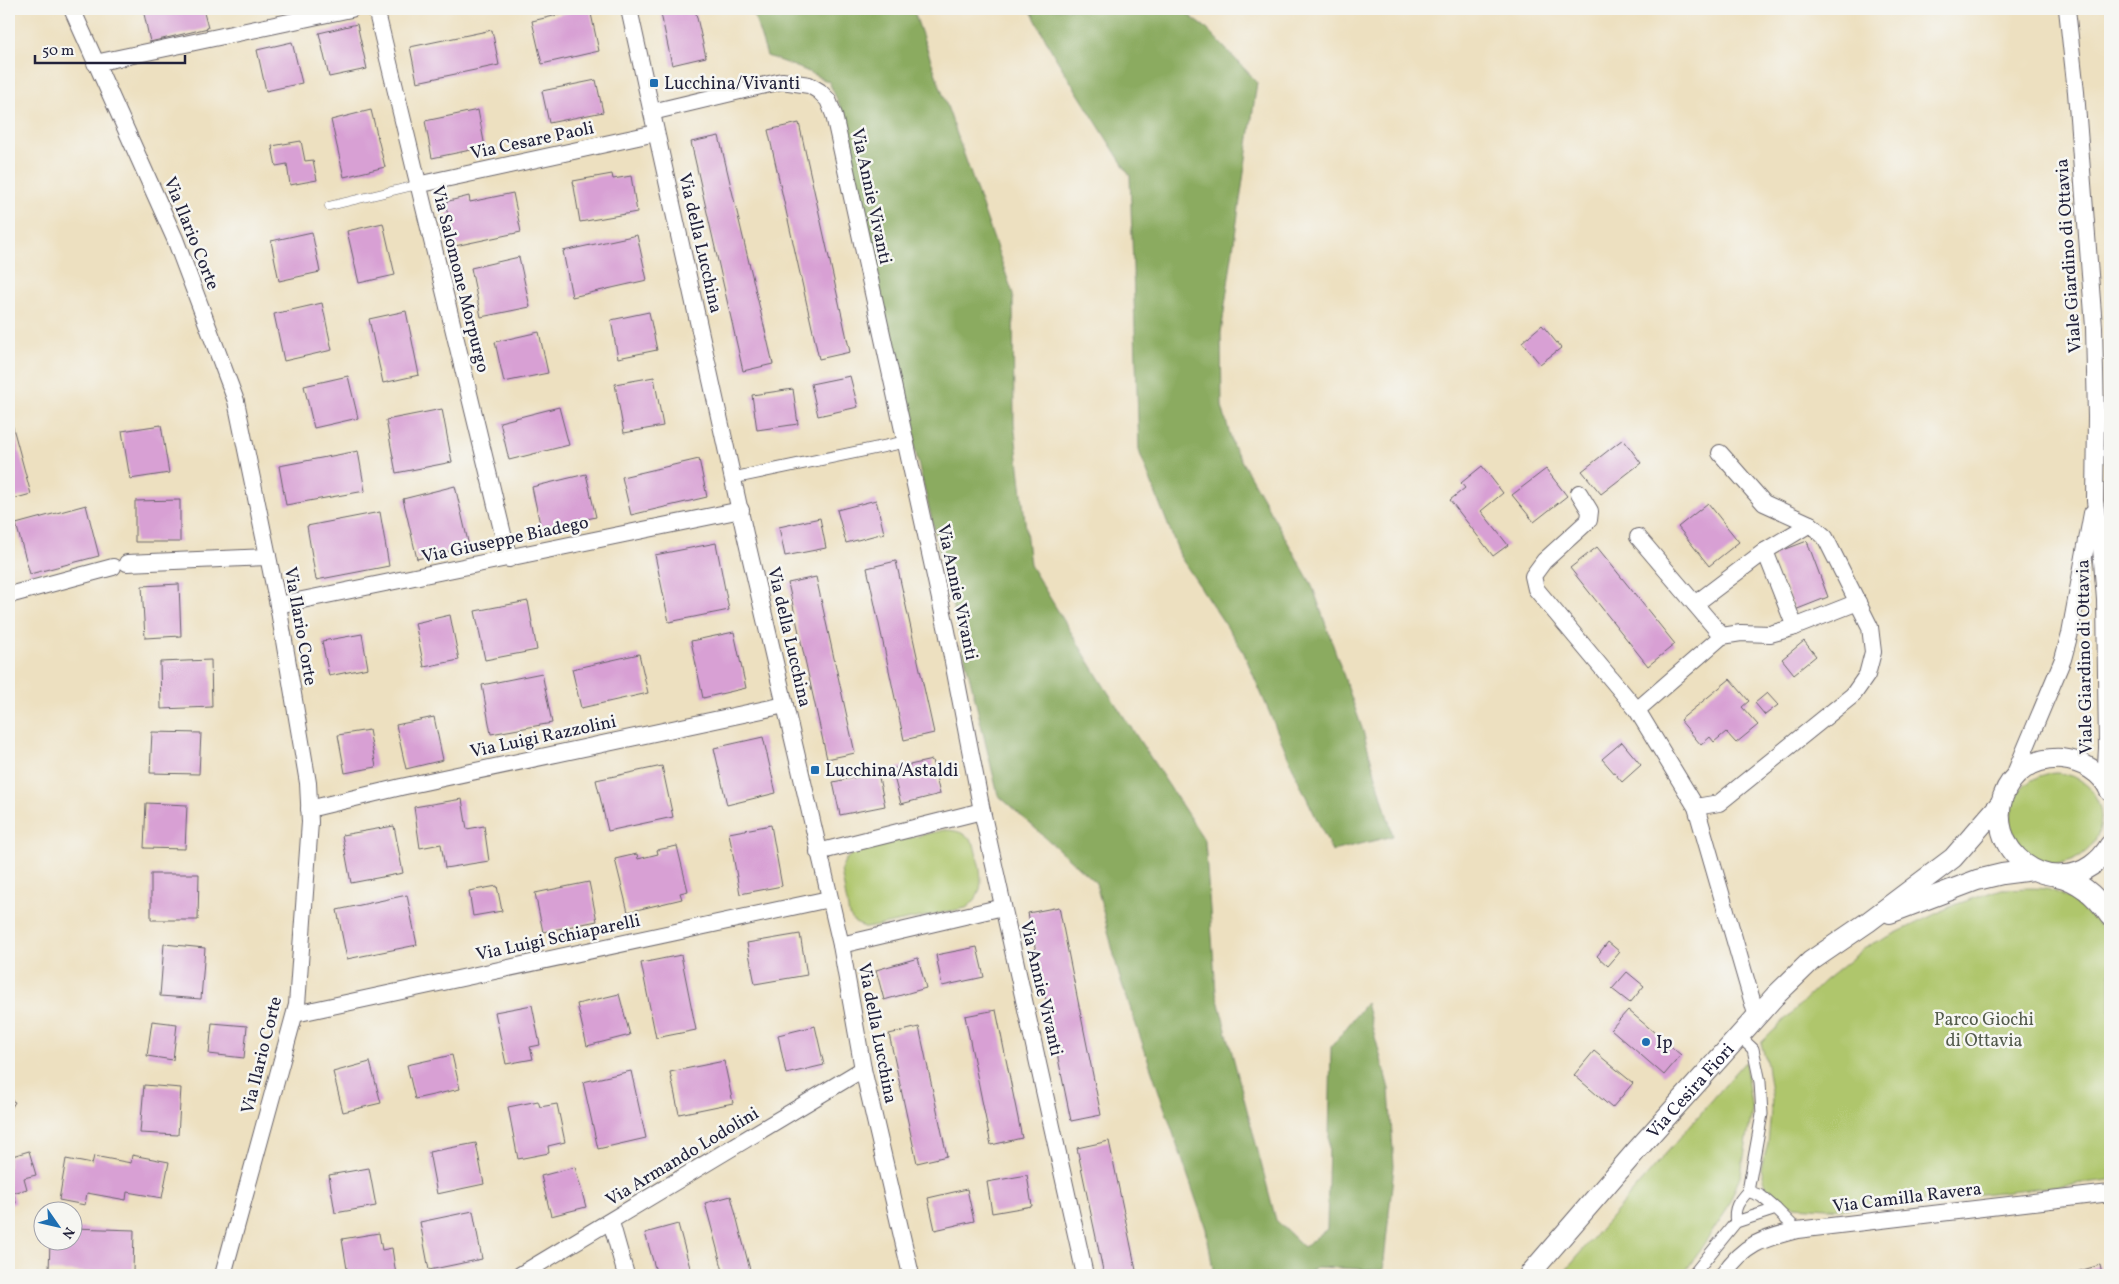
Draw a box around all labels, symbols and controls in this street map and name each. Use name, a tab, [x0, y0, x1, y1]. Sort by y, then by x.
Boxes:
scale bar	[35, 32, 185, 64]
text: 50 m	[42, 41, 74, 62]
place label: Lucchina/Vivanti	[664, 72, 800, 97]
marker: Lucchina/Vivanti	[648, 77, 660, 89]
street label: Via Cesare Paoli	[468, 116, 596, 167]
street label: Via Annie Vivanti	[844, 126, 897, 267]
street label: Viale Giardino di Ottavia	[2050, 158, 2089, 354]
street label: Via della Lucchina	[671, 171, 728, 316]
street label: Via Ilario Corte	[157, 173, 225, 294]
street label: Via Salomone Morpurgo	[424, 183, 495, 376]
street label: Via Giuseppe Biadego	[419, 511, 591, 570]
street label: Via Annie Vivanti	[930, 522, 983, 663]
street label: Viale Giardino di Ottavia	[2071, 559, 2100, 755]
street label: Via Ilario Corte	[277, 565, 322, 687]
street label: Via della Lucchina	[760, 565, 817, 710]
street label: Via Luigi Razzolini	[468, 710, 619, 765]
place label: Lucchina/Astaldi	[825, 759, 958, 784]
marker: Lucchina/Astaldi	[809, 764, 821, 776]
street label: Via Luigi Schiaparelli	[474, 909, 643, 968]
street label: Via Annie Vivanti	[1013, 918, 1068, 1059]
street label: Via della Lucchina	[851, 961, 902, 1106]
street label: Via Ilario Corte	[236, 994, 289, 1117]
park label: Parco Giochi di Ottavia	[1934, 1008, 2034, 1054]
place label: Ip	[1656, 1031, 1673, 1056]
marker: Ip	[1640, 1036, 1652, 1048]
street label: Via Cesira Fiori	[1642, 1038, 1741, 1145]
street label: Via Armando Lodolini	[601, 1102, 764, 1213]
street label: Via Camilla Ravera	[1831, 1177, 1983, 1220]
north arrow	[32, 1202, 82, 1252]
text: N	[57, 1223, 78, 1242]

